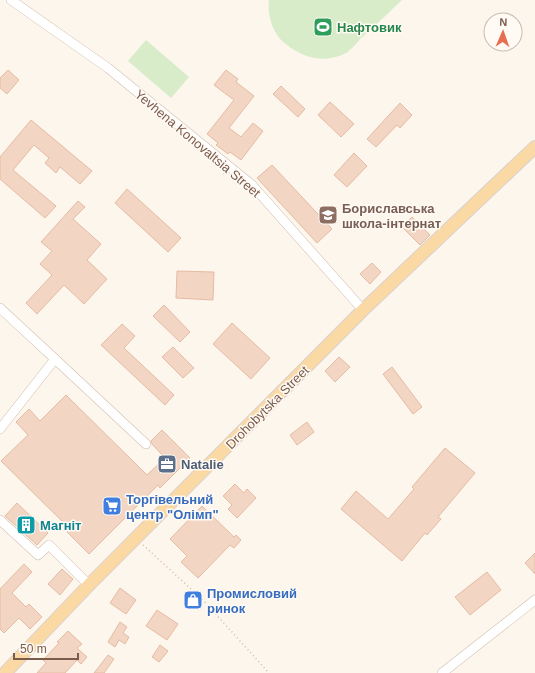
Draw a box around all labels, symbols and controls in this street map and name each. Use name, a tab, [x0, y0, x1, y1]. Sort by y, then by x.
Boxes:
north arrow	[483, 12, 523, 52]
sports icon: Нафтовик	[312, 16, 334, 38]
text: N	[499, 16, 508, 28]
place label: Нафтовик	[337, 20, 402, 35]
street label: Yevhena Konovaltsia Street	[132, 86, 264, 201]
place label: Бориславська школа-інтернат	[342, 201, 441, 231]
school or university icon: Бориславська школа-інтернат	[317, 204, 339, 226]
street label: Drohobytska Street	[223, 362, 312, 452]
office icon: Natalie	[156, 453, 178, 475]
place label: Natalie	[181, 457, 224, 472]
place label: Торгівельний центр "Олімп"	[126, 492, 219, 522]
supermarket icon: Торгівельний центр "Олімп"	[101, 495, 123, 517]
building icon: Магніт	[15, 514, 37, 536]
place label: Магніт	[40, 518, 81, 533]
place label: Промисловий ринок	[207, 586, 297, 616]
shop icon: Промисловий ринок	[182, 589, 204, 611]
scale bar	[14, 635, 78, 661]
text: 50 m	[20, 642, 47, 656]

